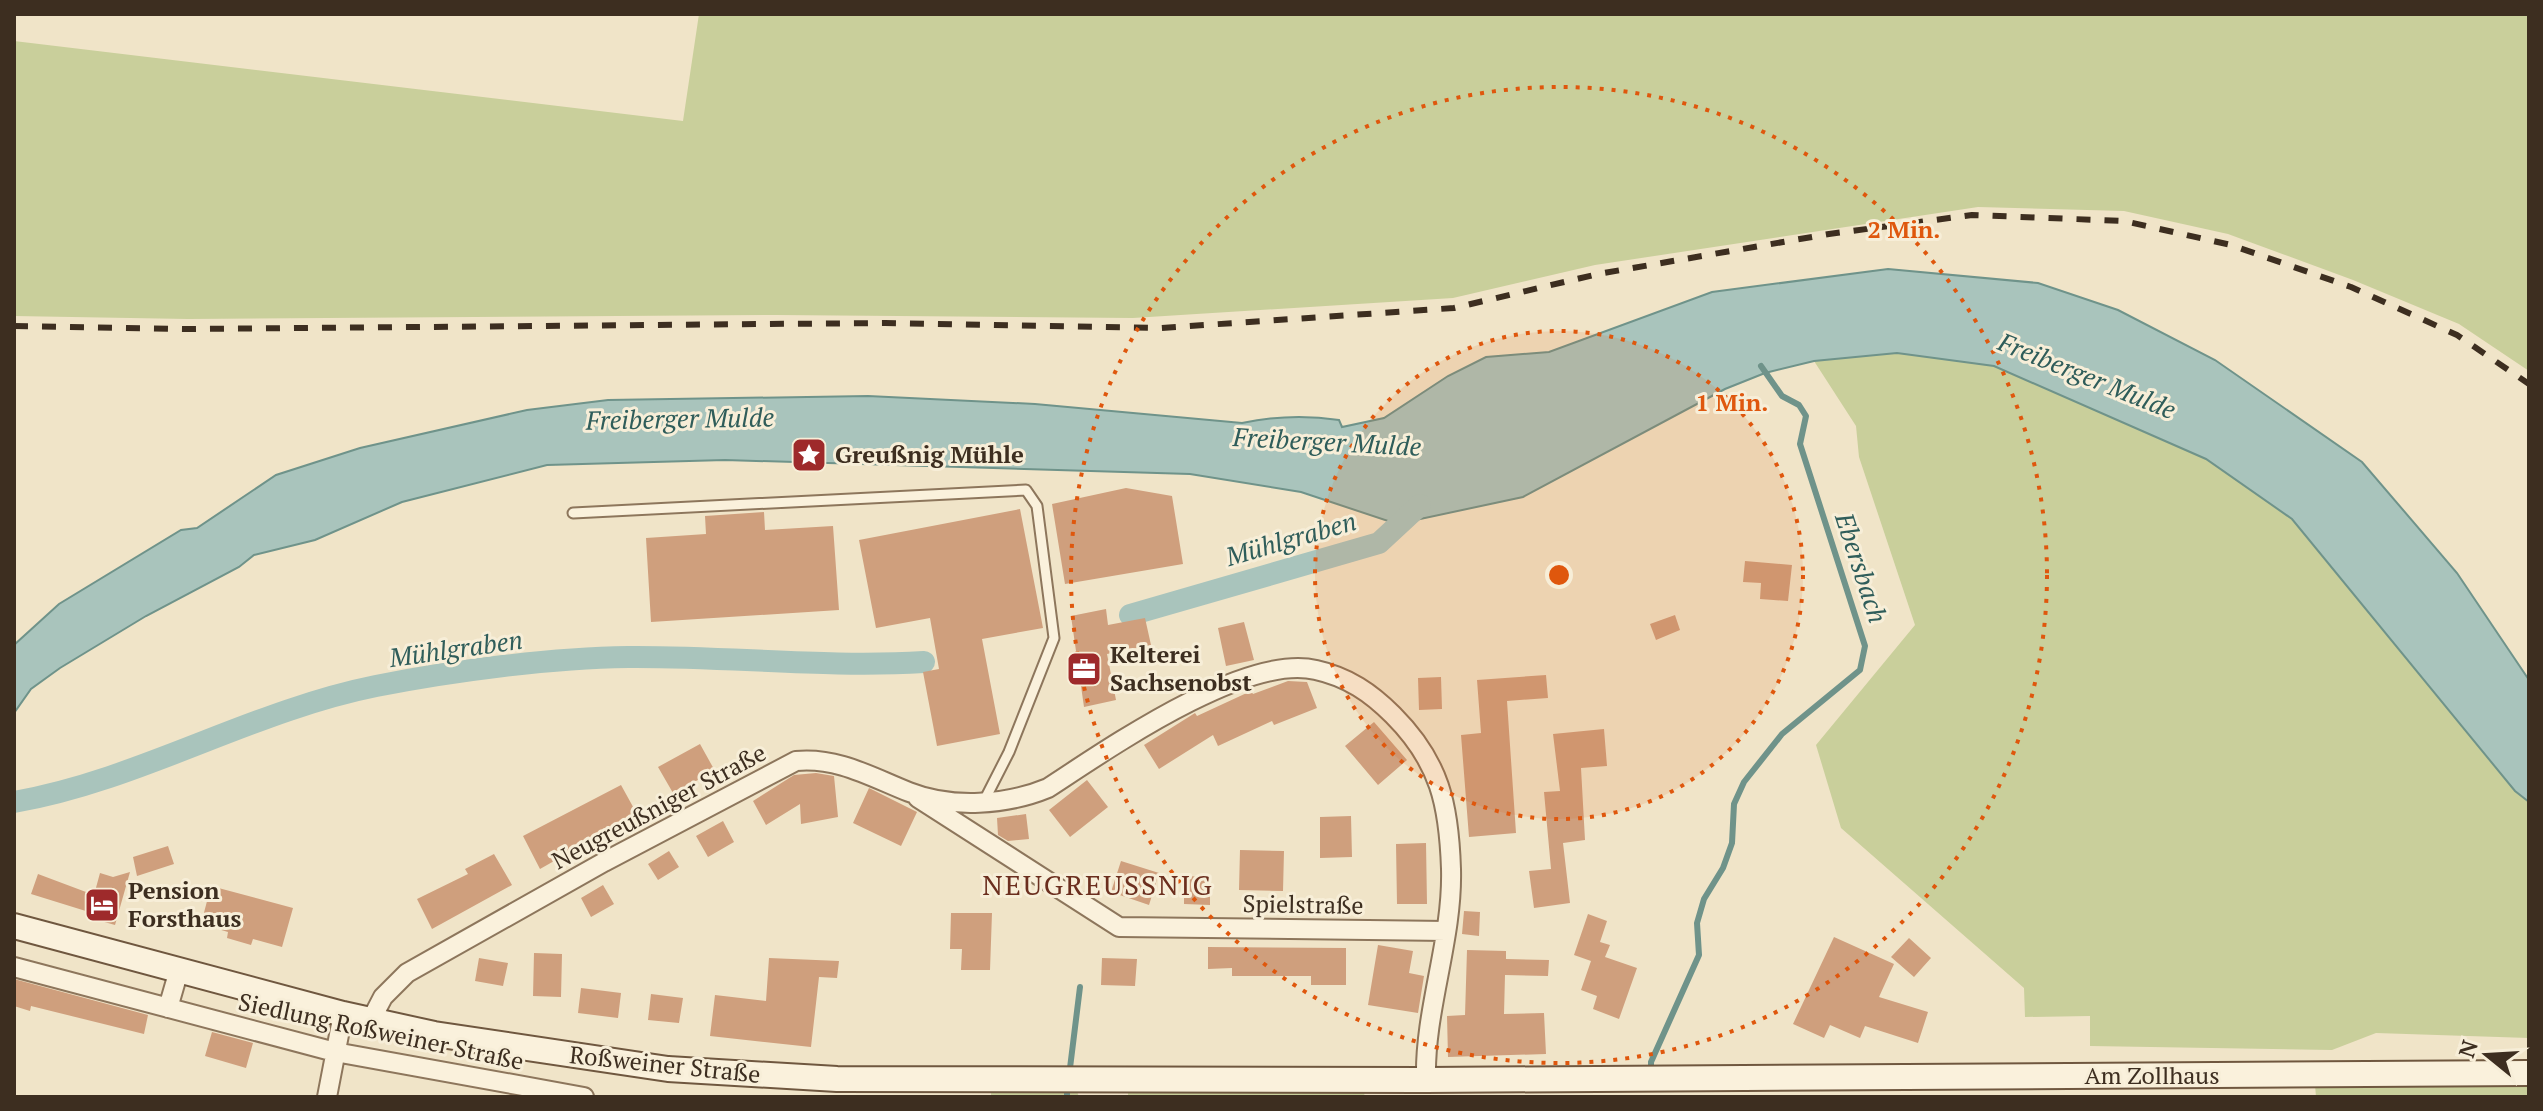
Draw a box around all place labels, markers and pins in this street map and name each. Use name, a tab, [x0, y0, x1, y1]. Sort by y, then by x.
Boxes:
place icon: Greußnig Mühle	[790, 436, 828, 474]
place label: Greußnig Mühle	[835, 438, 1024, 470]
centre of rings	[1545, 561, 1573, 589]
place label: Kelterei Sachsenobst	[1110, 638, 1252, 698]
office icon: Kelterei Sachsenobst	[1065, 650, 1103, 688]
place label: Pension Forsthaus	[128, 874, 241, 934]
hotel icon: Pension Forsthaus	[83, 886, 121, 924]

